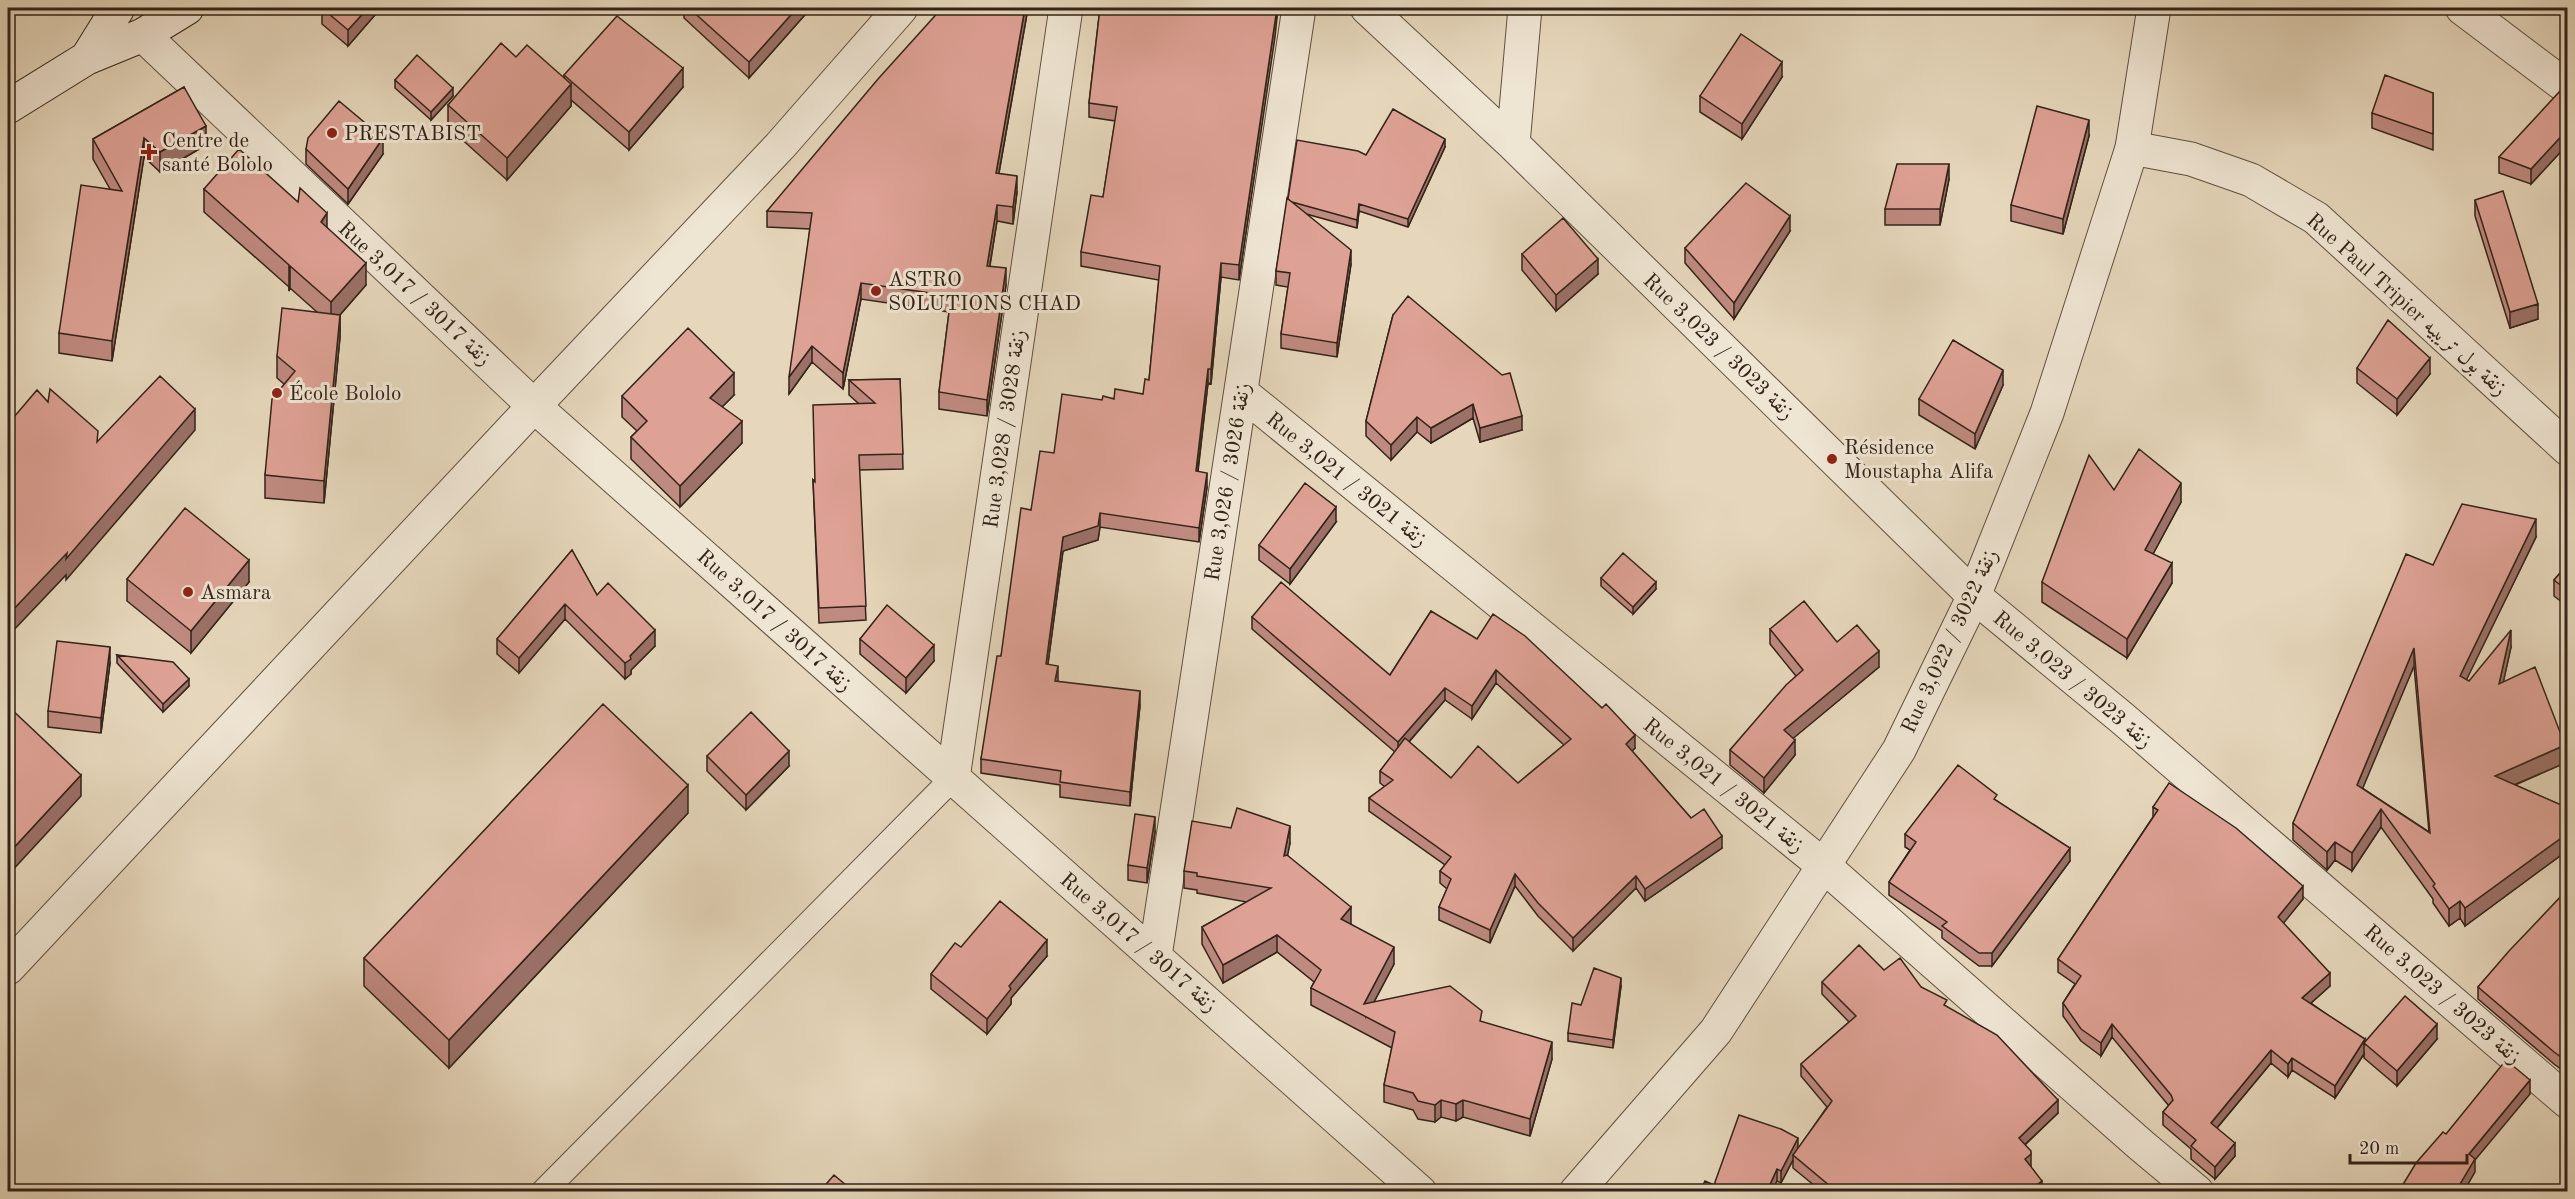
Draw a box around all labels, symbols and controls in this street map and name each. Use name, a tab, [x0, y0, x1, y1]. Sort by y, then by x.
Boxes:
place label: PRESTABIST	[344, 124, 481, 145]
marker: PRESTABIST	[325, 126, 339, 140]
place label: Centre de santé Bololo	[162, 131, 273, 176]
marker: Centre de santé Bololo	[140, 143, 158, 161]
street label: Rue Paul Tripier زنقة بول تريبيه	[2301, 210, 2510, 401]
street label: Rue 3,017 / زنقة 3017	[333, 218, 494, 370]
place label: ASTRO SOLUTIONS CHAD	[888, 270, 1081, 315]
street label: Rue 3,023 / زنقة 3023	[1639, 270, 1797, 424]
marker: ASTRO SOLUTIONS CHAD	[869, 284, 883, 298]
street label: Rue 3,028 / زنقة 3028	[981, 328, 1030, 530]
place label: École Bololo	[289, 380, 401, 405]
street label: Rue 3,026 / زنقة 3026	[1202, 382, 1255, 583]
marker: École Bololo	[270, 386, 284, 400]
street label: Rue 3,021 / زنقة 3021	[1262, 409, 1431, 551]
place label: Résidence Moustapha Alifa	[1844, 438, 1993, 483]
marker: Résidence Moustapha Alifa	[1825, 452, 1839, 466]
street label: Rue 3,017 / زنقة 3017	[692, 546, 856, 696]
street label: Rue 3,022 / زنقة 3022	[1898, 546, 2002, 737]
place label: Asmara	[200, 583, 271, 604]
marker: Asmara	[181, 585, 195, 599]
street label: Rue 3,023 / زنقة 3023	[1988, 608, 2156, 753]
street label: Rue 3,021 / زنقة 3021	[1639, 715, 1808, 857]
street label: Rue 3,017 / زنقة 3017	[1055, 869, 1221, 1017]
street label: Rue 3,023 / زنقة 3023	[2359, 921, 2525, 1069]
scale bar	[2350, 1127, 2467, 1165]
text: 20 m	[2359, 1140, 2399, 1158]

